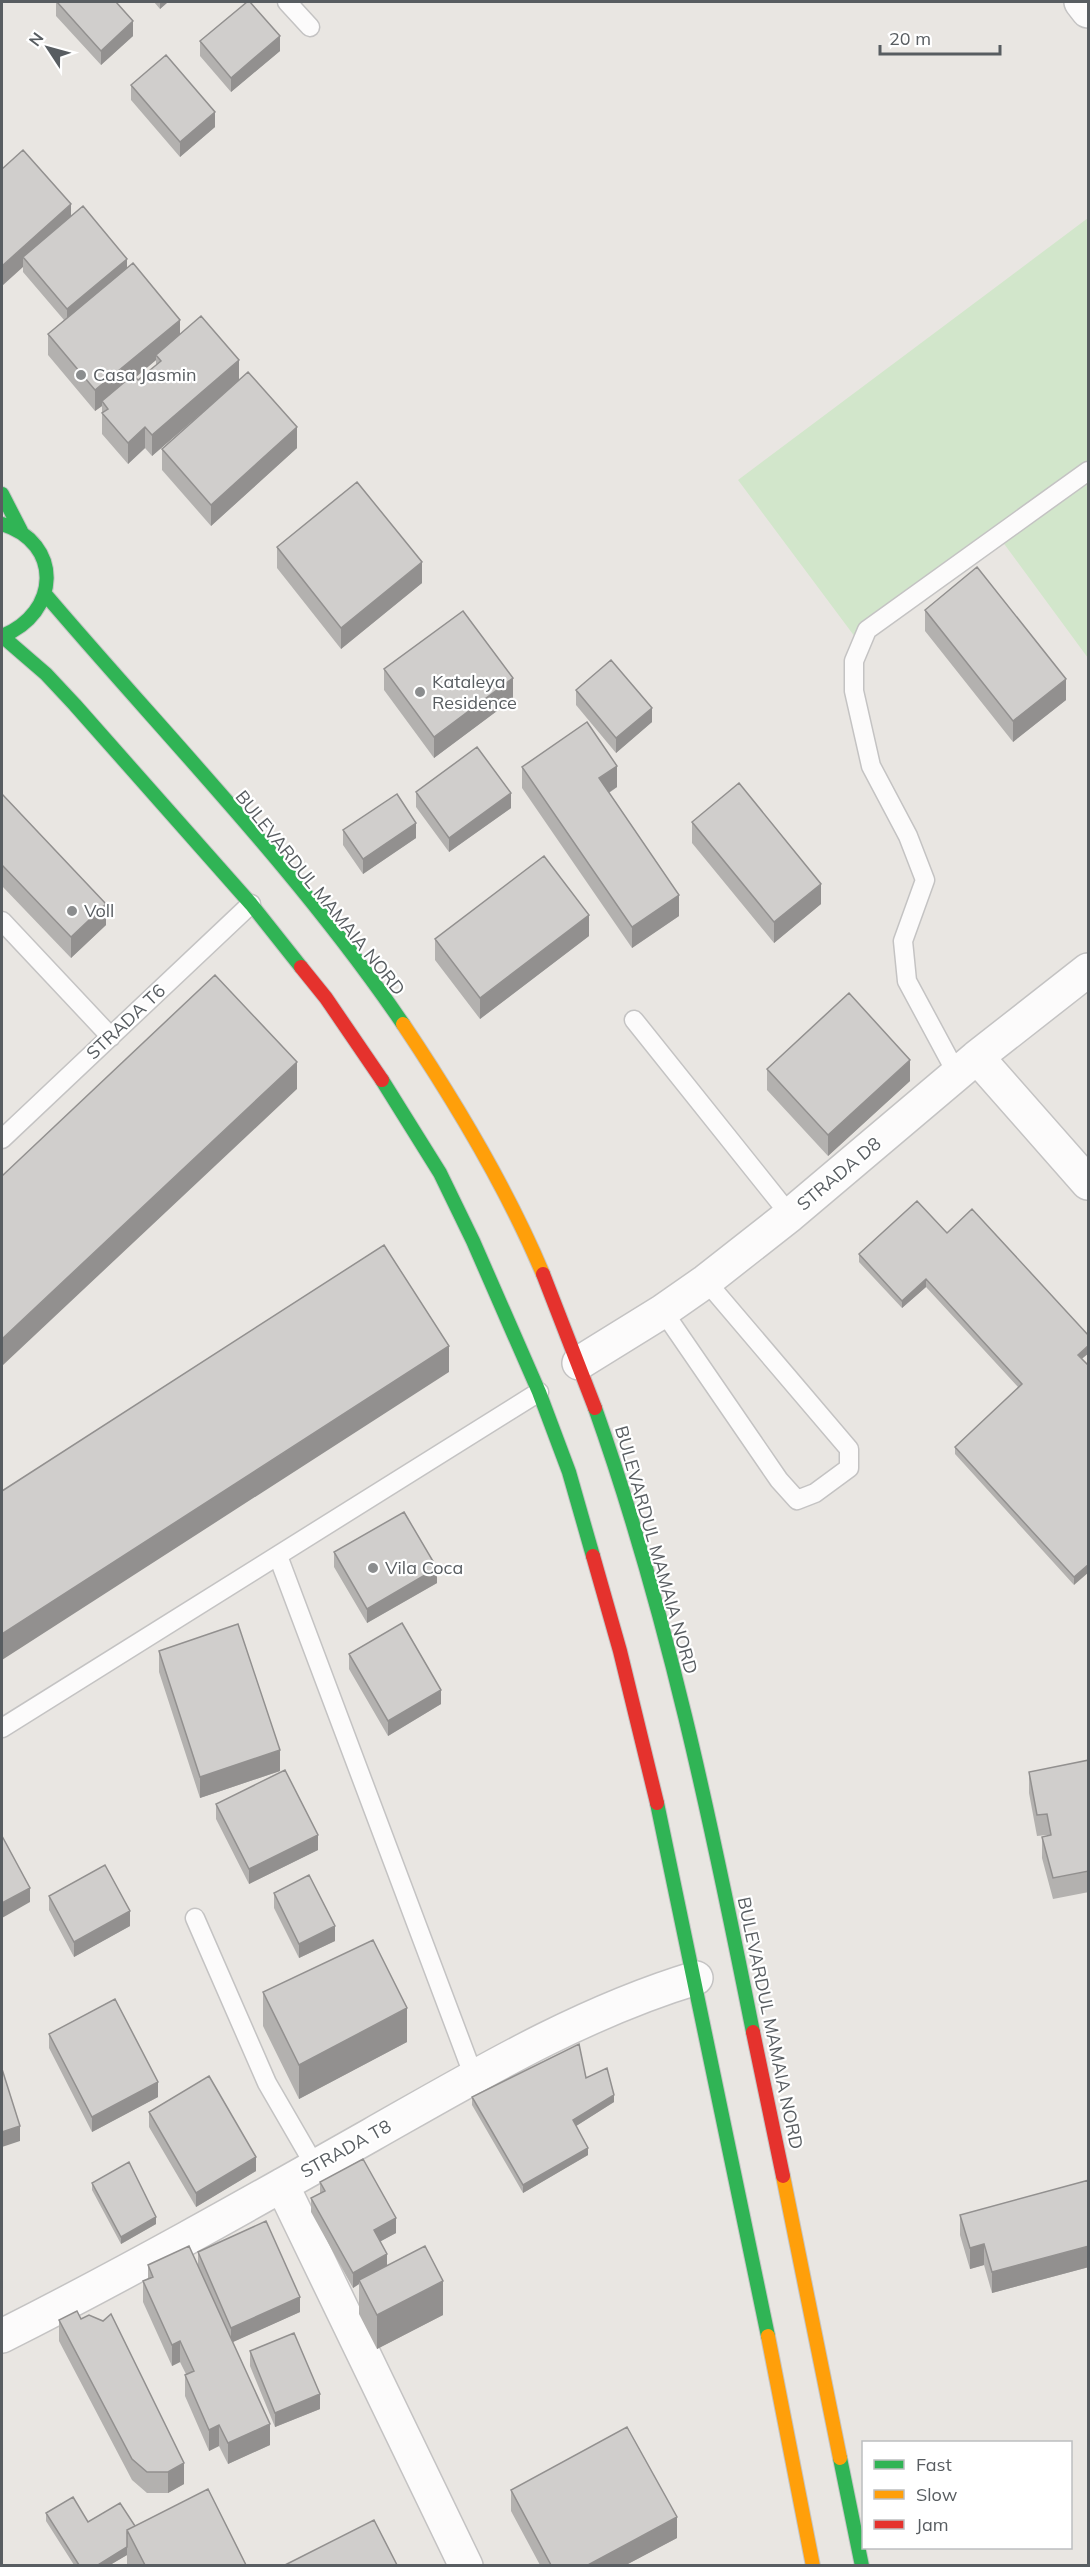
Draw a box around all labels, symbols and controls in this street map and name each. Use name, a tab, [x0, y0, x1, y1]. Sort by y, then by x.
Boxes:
north arrow	[18, 18, 78, 78]
scale bar	[880, 18, 1000, 56]
text: 20 m	[889, 27, 931, 50]
text: N	[24, 28, 48, 50]
place label: Casa Jasmin	[93, 363, 197, 386]
marker: Casa Jasmin	[74, 368, 88, 382]
place label: Kataleya Residence	[432, 670, 517, 714]
marker: Kataleya Residence	[413, 685, 427, 699]
street label: BULEVARDUL MAMAIA NORD	[231, 786, 410, 1000]
place label: Voll	[84, 899, 114, 922]
marker: Voll	[65, 904, 79, 918]
street label: STRADA T6	[81, 979, 170, 1064]
street label: STRADA D8	[792, 1132, 885, 1215]
street label: BULEVARDUL MAMAIA NORD	[610, 1423, 703, 1677]
place label: Vila Coca	[385, 1556, 463, 1579]
marker: Vila Coca	[366, 1561, 380, 1575]
street label: BULEVARDUL MAMAIA NORD	[733, 1895, 808, 2151]
street label: STRADA T8	[296, 2114, 395, 2183]
legend	[862, 2441, 1072, 2549]
text: Fast	[916, 2453, 952, 2476]
text: Slow	[916, 2483, 958, 2506]
text: Jam	[916, 2513, 949, 2536]

